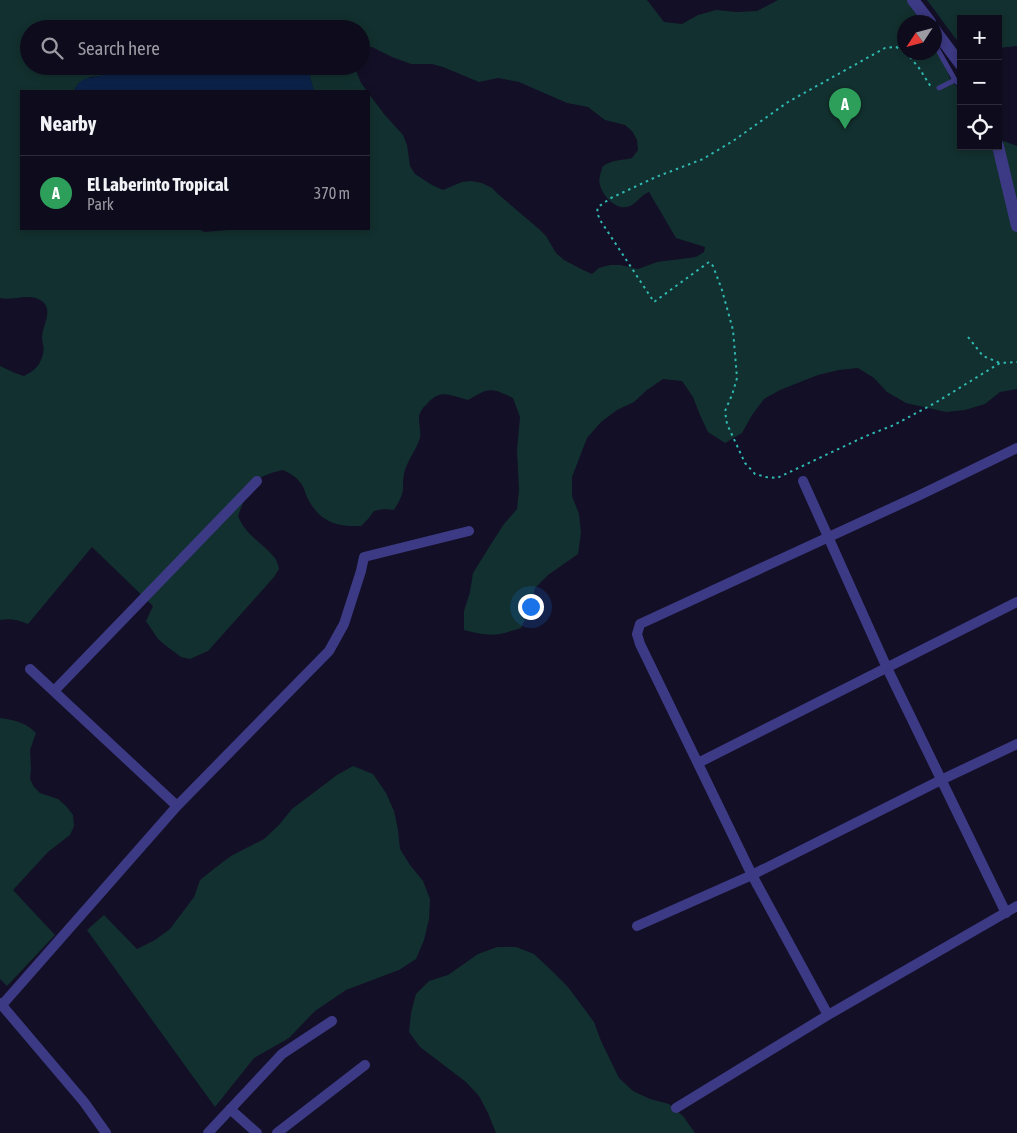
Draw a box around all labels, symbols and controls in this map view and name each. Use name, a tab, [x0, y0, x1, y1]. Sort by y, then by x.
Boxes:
north arrow	[897, 15, 942, 60]
map controls	[957, 15, 1002, 150]
button: +	[957, 15, 1002, 60]
search box	[20, 20, 370, 75]
icon: search	[38, 34, 66, 62]
text: Search here	[78, 37, 160, 59]
button: −	[957, 60, 1002, 105]
pin: A	[829, 88, 861, 129]
button: locate	[957, 105, 1002, 150]
text: Nearby	[40, 111, 96, 135]
text: El Laberinto Tropical	[87, 173, 229, 195]
text: A	[52, 184, 60, 202]
text: 370 m	[314, 184, 350, 202]
text: Park	[87, 195, 114, 213]
your location	[518, 594, 544, 620]

